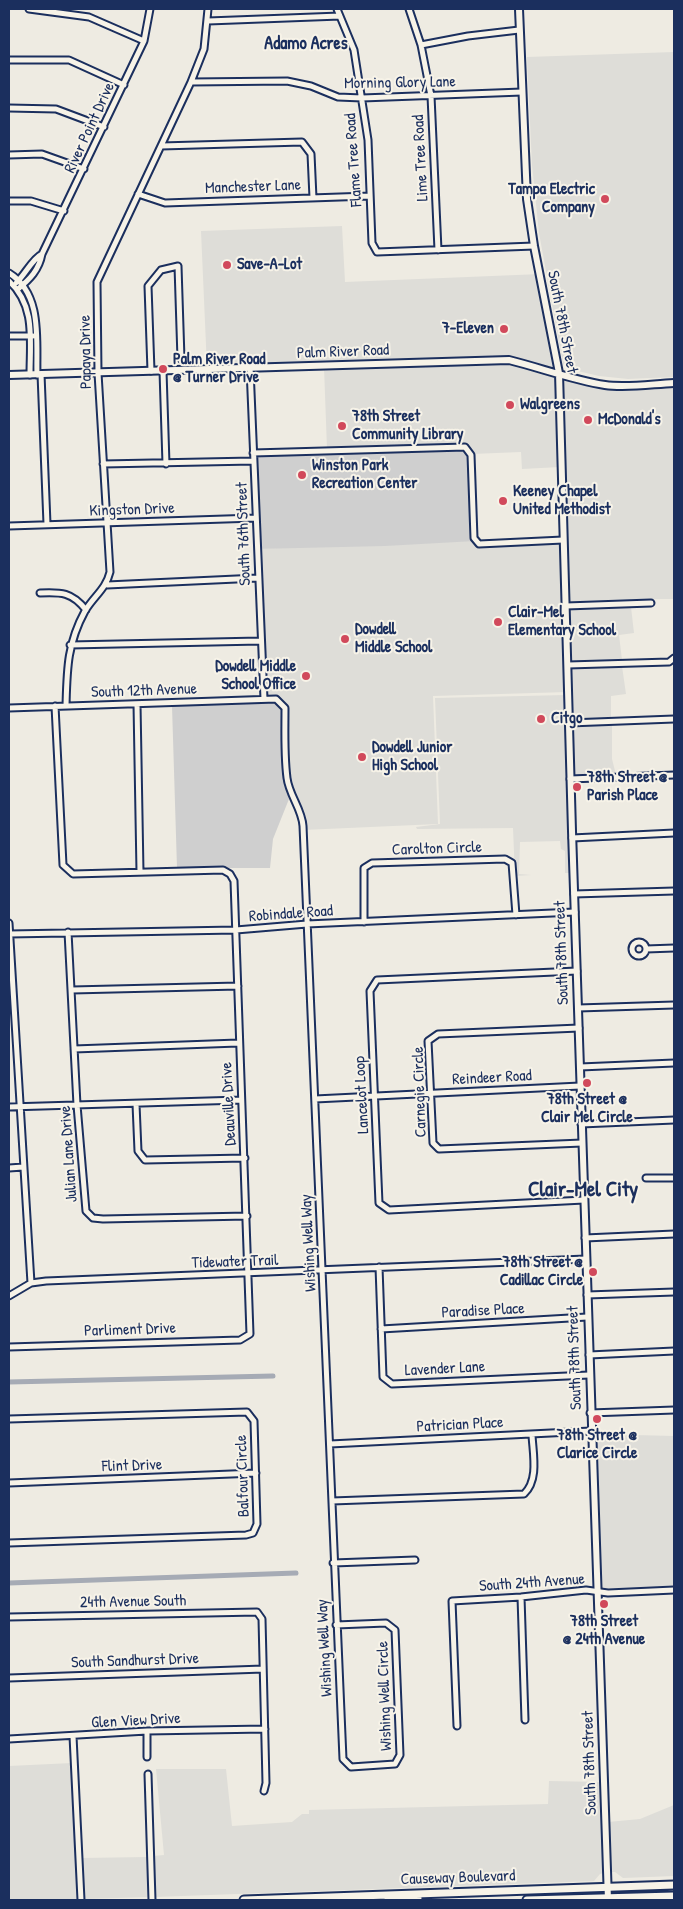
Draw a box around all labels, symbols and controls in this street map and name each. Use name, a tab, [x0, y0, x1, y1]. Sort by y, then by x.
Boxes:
district label: Adamo Acres	[264, 33, 348, 55]
street label: Morning Glory Lane	[344, 72, 456, 94]
street label: River Point Drive	[61, 80, 119, 176]
street label: Flame Tree Road	[341, 113, 367, 207]
street label: Lime Tree Road	[409, 114, 433, 202]
street label: Manchester Lane	[205, 176, 301, 198]
place label: Tampa Electric Company	[508, 180, 595, 218]
marker: Tampa Electric Company	[599, 193, 611, 205]
place label: Save-A-Lot	[237, 255, 302, 275]
marker: Save-A-Lot	[221, 259, 233, 271]
street label: South 78th Street	[543, 269, 581, 375]
street label: Papaya Drive	[76, 315, 96, 389]
place label: 7-Eleven	[442, 319, 494, 339]
marker: 7-Eleven	[498, 323, 510, 335]
street label: Palm River Road	[296, 341, 390, 363]
place label: Palm River Road @ Turner Drive	[173, 350, 265, 388]
marker: Palm River Road @ Turner Drive	[157, 363, 169, 375]
place label: Walgreens	[520, 395, 580, 415]
marker: Walgreens	[504, 399, 516, 411]
place label: 78th Street Community Library	[352, 407, 464, 445]
place label: McDonald's	[598, 410, 661, 430]
marker: McDonald's	[582, 414, 594, 426]
marker: 78th Street Community Library	[336, 420, 348, 432]
place label: Winston Park Recreation Center	[312, 456, 417, 494]
marker: Winston Park Recreation Center	[296, 469, 308, 481]
street label: South 76th Street	[233, 482, 255, 586]
place label: Keeney Chapel United Methodist	[513, 482, 610, 520]
marker: Keeney Chapel United Methodist	[497, 495, 509, 507]
street label: Kingston Drive	[89, 499, 175, 521]
place label: Clair-Mel Elementary School	[508, 603, 616, 641]
marker: Clair-Mel Elementary School	[492, 616, 504, 628]
place label: Dowdell Middle School	[355, 620, 432, 658]
marker: Dowdell Middle School	[339, 633, 351, 645]
place label: Dowdell Middle School Office	[215, 657, 296, 695]
marker: Dowdell Middle School Office	[300, 670, 312, 682]
street label: South 12th Avenue	[91, 680, 197, 702]
place label: Citgo	[551, 709, 582, 729]
marker: Citgo	[535, 713, 547, 725]
place label: Dowdell Junior High School	[372, 738, 452, 776]
marker: Dowdell Junior High School	[356, 751, 368, 763]
place label: 78th Street @ Parish Place	[587, 768, 667, 806]
marker: 78th Street @ Parish Place	[571, 781, 583, 793]
street label: Carolton Circle	[392, 838, 482, 860]
street label: Robindale Road	[248, 901, 334, 927]
street label: South 78th Street	[551, 901, 573, 1005]
street label: Carnegie Circle	[409, 1046, 431, 1138]
street label: Lancelot Loop	[350, 1056, 374, 1134]
street label: Deauville Drive	[217, 1062, 241, 1146]
street label: Reindeer Road	[452, 1066, 532, 1090]
marker: 78th Street @ Clair Mel Circle	[581, 1077, 593, 1089]
place label: 78th Street @ Clair Mel Circle	[541, 1090, 633, 1128]
street label: Julian Lane Drive	[56, 1105, 82, 1203]
district label: Clair-Mel City	[528, 1177, 638, 1203]
street label: Wishing Well Way	[297, 1194, 321, 1292]
street label: Tidewater Trail	[191, 1251, 279, 1273]
place label: 78th Street @ Cadillac Circle	[500, 1253, 583, 1291]
marker: 78th Street @ Cadillac Circle	[587, 1266, 599, 1278]
street label: Paradise Place	[441, 1299, 525, 1323]
street label: South 78th Street	[564, 1306, 586, 1410]
street label: Parliment Drive	[84, 1319, 176, 1341]
street label: Lavender Lane	[404, 1357, 486, 1381]
street label: Patrician Place	[416, 1413, 504, 1437]
marker: 78th Street @ Clarice Circle	[591, 1413, 603, 1425]
place label: 78th Street @ Clarice Circle	[557, 1426, 637, 1464]
street label: Balfour Circle	[232, 1434, 254, 1518]
street label: Flint Drive	[101, 1455, 163, 1477]
street label: South 24th Avenue	[478, 1570, 586, 1596]
street label: 24th Avenue South	[80, 1591, 186, 1613]
marker: 78th Street @ 24th Avenue	[598, 1598, 610, 1610]
street label: Wishing Well Way	[313, 1599, 337, 1697]
place label: 78th Street @ 24th Avenue	[563, 1612, 645, 1650]
street label: Wishing Well Circle	[373, 1641, 397, 1751]
street label: South Sandhurst Drive	[71, 1649, 199, 1673]
street label: Glen View Drive	[91, 1709, 181, 1733]
street label: South 78th Street	[579, 1711, 601, 1815]
street label: Causeway Boulevard	[400, 1866, 516, 1890]

